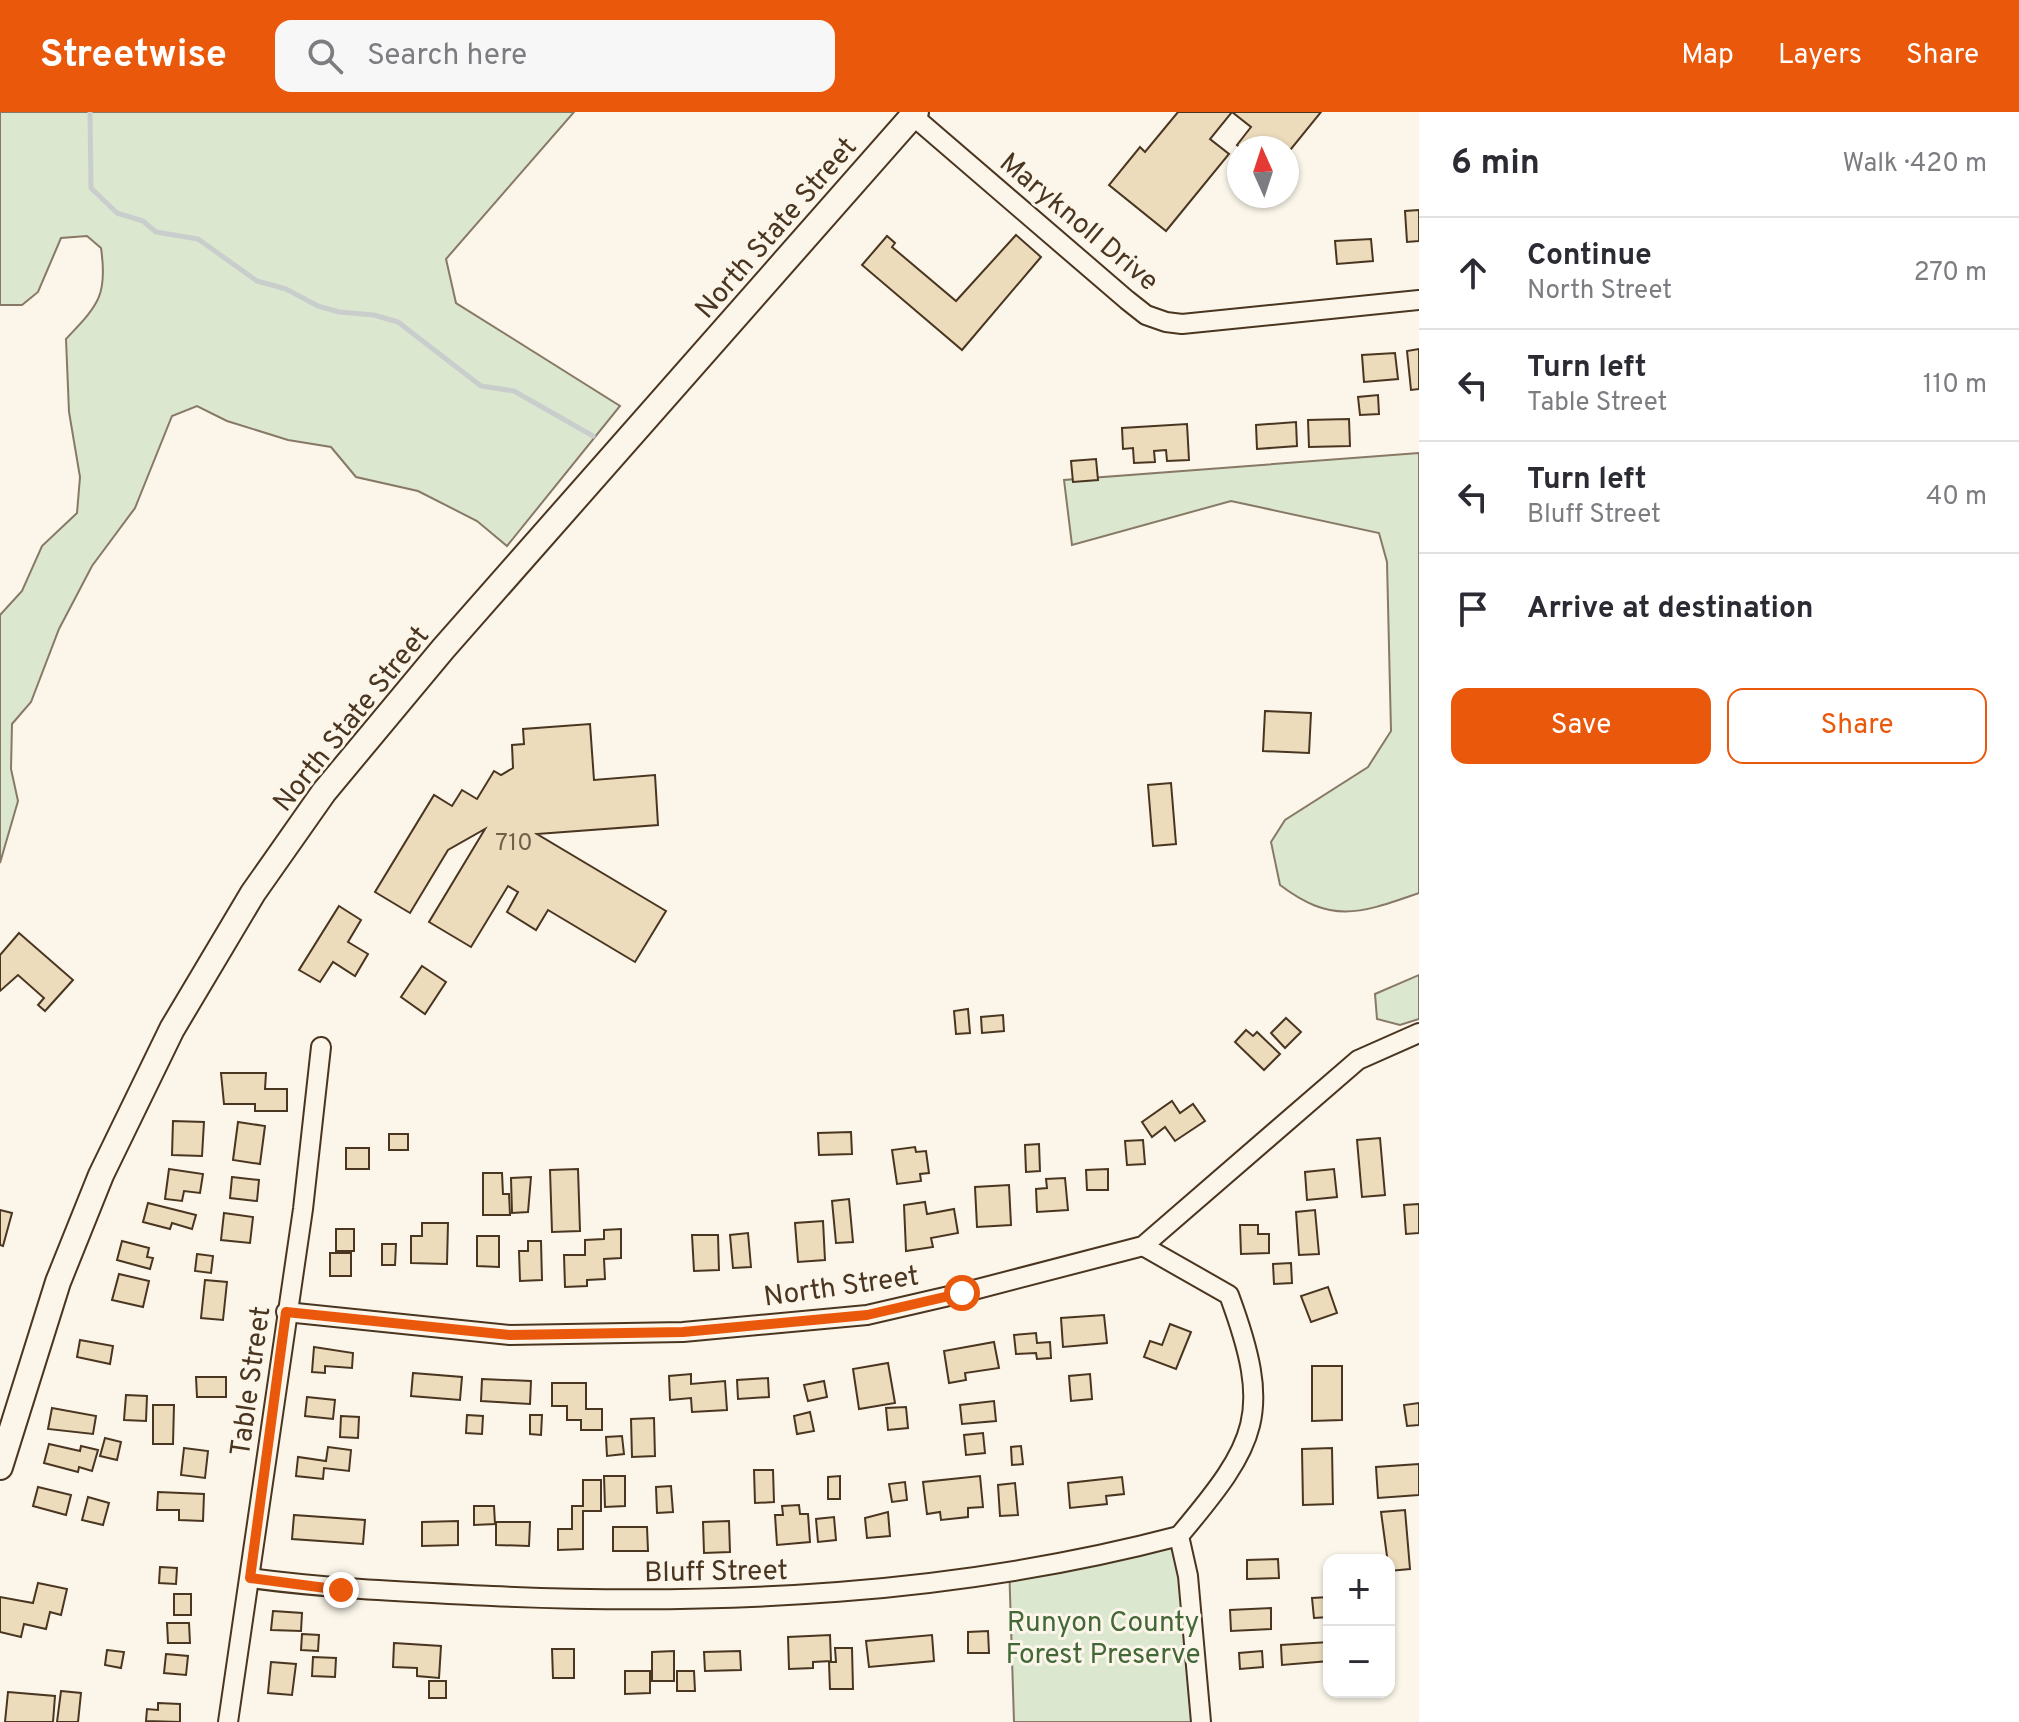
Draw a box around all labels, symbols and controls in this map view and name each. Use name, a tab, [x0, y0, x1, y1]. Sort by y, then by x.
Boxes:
search box	[275, 20, 835, 92]
text: Streetwise	[40, 32, 227, 81]
icon: search	[303, 34, 347, 78]
text: Search here	[367, 38, 527, 75]
text: Map	[1681, 38, 1734, 74]
text: Layers	[1778, 38, 1862, 74]
text: Share	[1906, 38, 1979, 74]
street label: North State Street	[688, 131, 866, 327]
north arrow	[1227, 136, 1299, 208]
text: 6 min	[1451, 143, 1540, 186]
street label: Maryknoll Drive	[991, 146, 1165, 300]
text: Walk · 420 m	[1842, 148, 1987, 181]
text: Continue	[1527, 238, 1652, 275]
icon: ahead	[1451, 251, 1495, 295]
text: 270 m	[1914, 257, 1987, 290]
text: North Street	[1527, 275, 1672, 308]
text: Turn left	[1527, 350, 1647, 387]
icon: left	[1451, 363, 1495, 407]
text: 110 m	[1923, 369, 1987, 402]
text: Table Street	[1527, 387, 1667, 420]
text: Turn left	[1527, 462, 1647, 499]
icon: left	[1451, 475, 1495, 519]
text: 40 m	[1926, 481, 1987, 514]
text: Bluff Street	[1527, 499, 1661, 532]
icon: arrive	[1451, 587, 1495, 631]
text: Arrive at destination	[1527, 591, 1813, 628]
street label: North State Street	[266, 620, 438, 820]
button: Save	[1451, 688, 1711, 764]
button: Share	[1727, 688, 1987, 764]
house number: 710	[495, 829, 533, 859]
street label: North Street	[762, 1259, 921, 1317]
route start	[944, 1275, 980, 1311]
street label: Table Street	[224, 1304, 280, 1459]
street label: Bluff Street	[644, 1554, 788, 1592]
map controls	[1323, 1554, 1395, 1698]
button: +	[1323, 1554, 1395, 1626]
route end	[323, 1572, 359, 1608]
park label: Runyon County Forest Preserve	[1005, 1606, 1201, 1674]
button: −	[1323, 1626, 1395, 1698]

